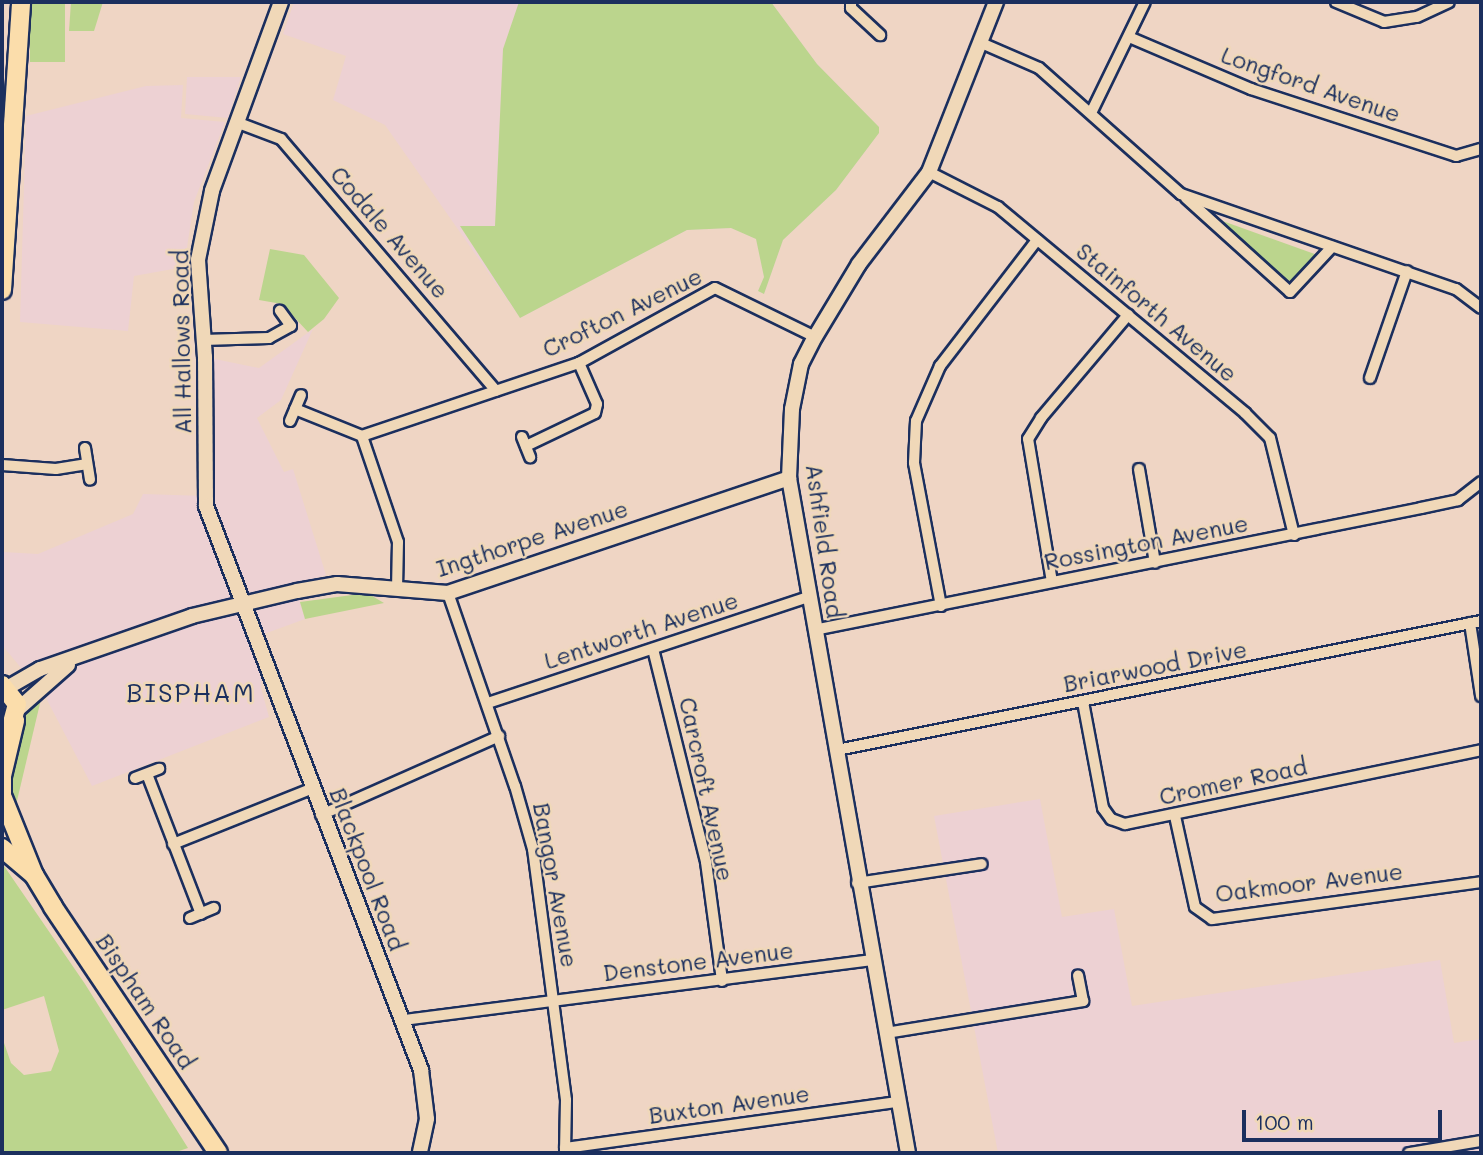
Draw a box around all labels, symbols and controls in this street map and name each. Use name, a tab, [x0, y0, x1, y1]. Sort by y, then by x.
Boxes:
street label: Longford Avenue	[1218, 40, 1404, 128]
street label: Codale Avenue	[325, 160, 455, 304]
street label: Stainforth Avenue	[1071, 237, 1243, 387]
street label: All Hallows Road	[166, 250, 196, 434]
street label: Crofton Avenue	[538, 261, 706, 363]
street label: Ashfield Road	[801, 462, 849, 620]
street label: Ingthorpe Avenue	[433, 494, 631, 582]
street label: Rossington Avenue	[1042, 509, 1250, 575]
street label: Lentworth Avenue	[541, 586, 741, 674]
street label: Briarwood Drive	[1061, 635, 1249, 697]
district label: BISPHAM	[127, 677, 255, 709]
street label: Carcroft Avenue	[674, 695, 740, 883]
street label: Cromer Road	[1157, 752, 1309, 810]
street label: Blackpool Road	[324, 784, 412, 954]
street label: Bangor Avenue	[528, 800, 584, 970]
street label: Oakmoor Avenue	[1214, 857, 1404, 907]
street label: Bispham Road	[91, 928, 201, 1074]
street label: Denstone Avenue	[601, 936, 795, 986]
street label: Buxton Avenue	[647, 1079, 811, 1129]
scale bar	[1245, 1096, 1444, 1140]
text: 100 m	[1255, 1108, 1314, 1135]

